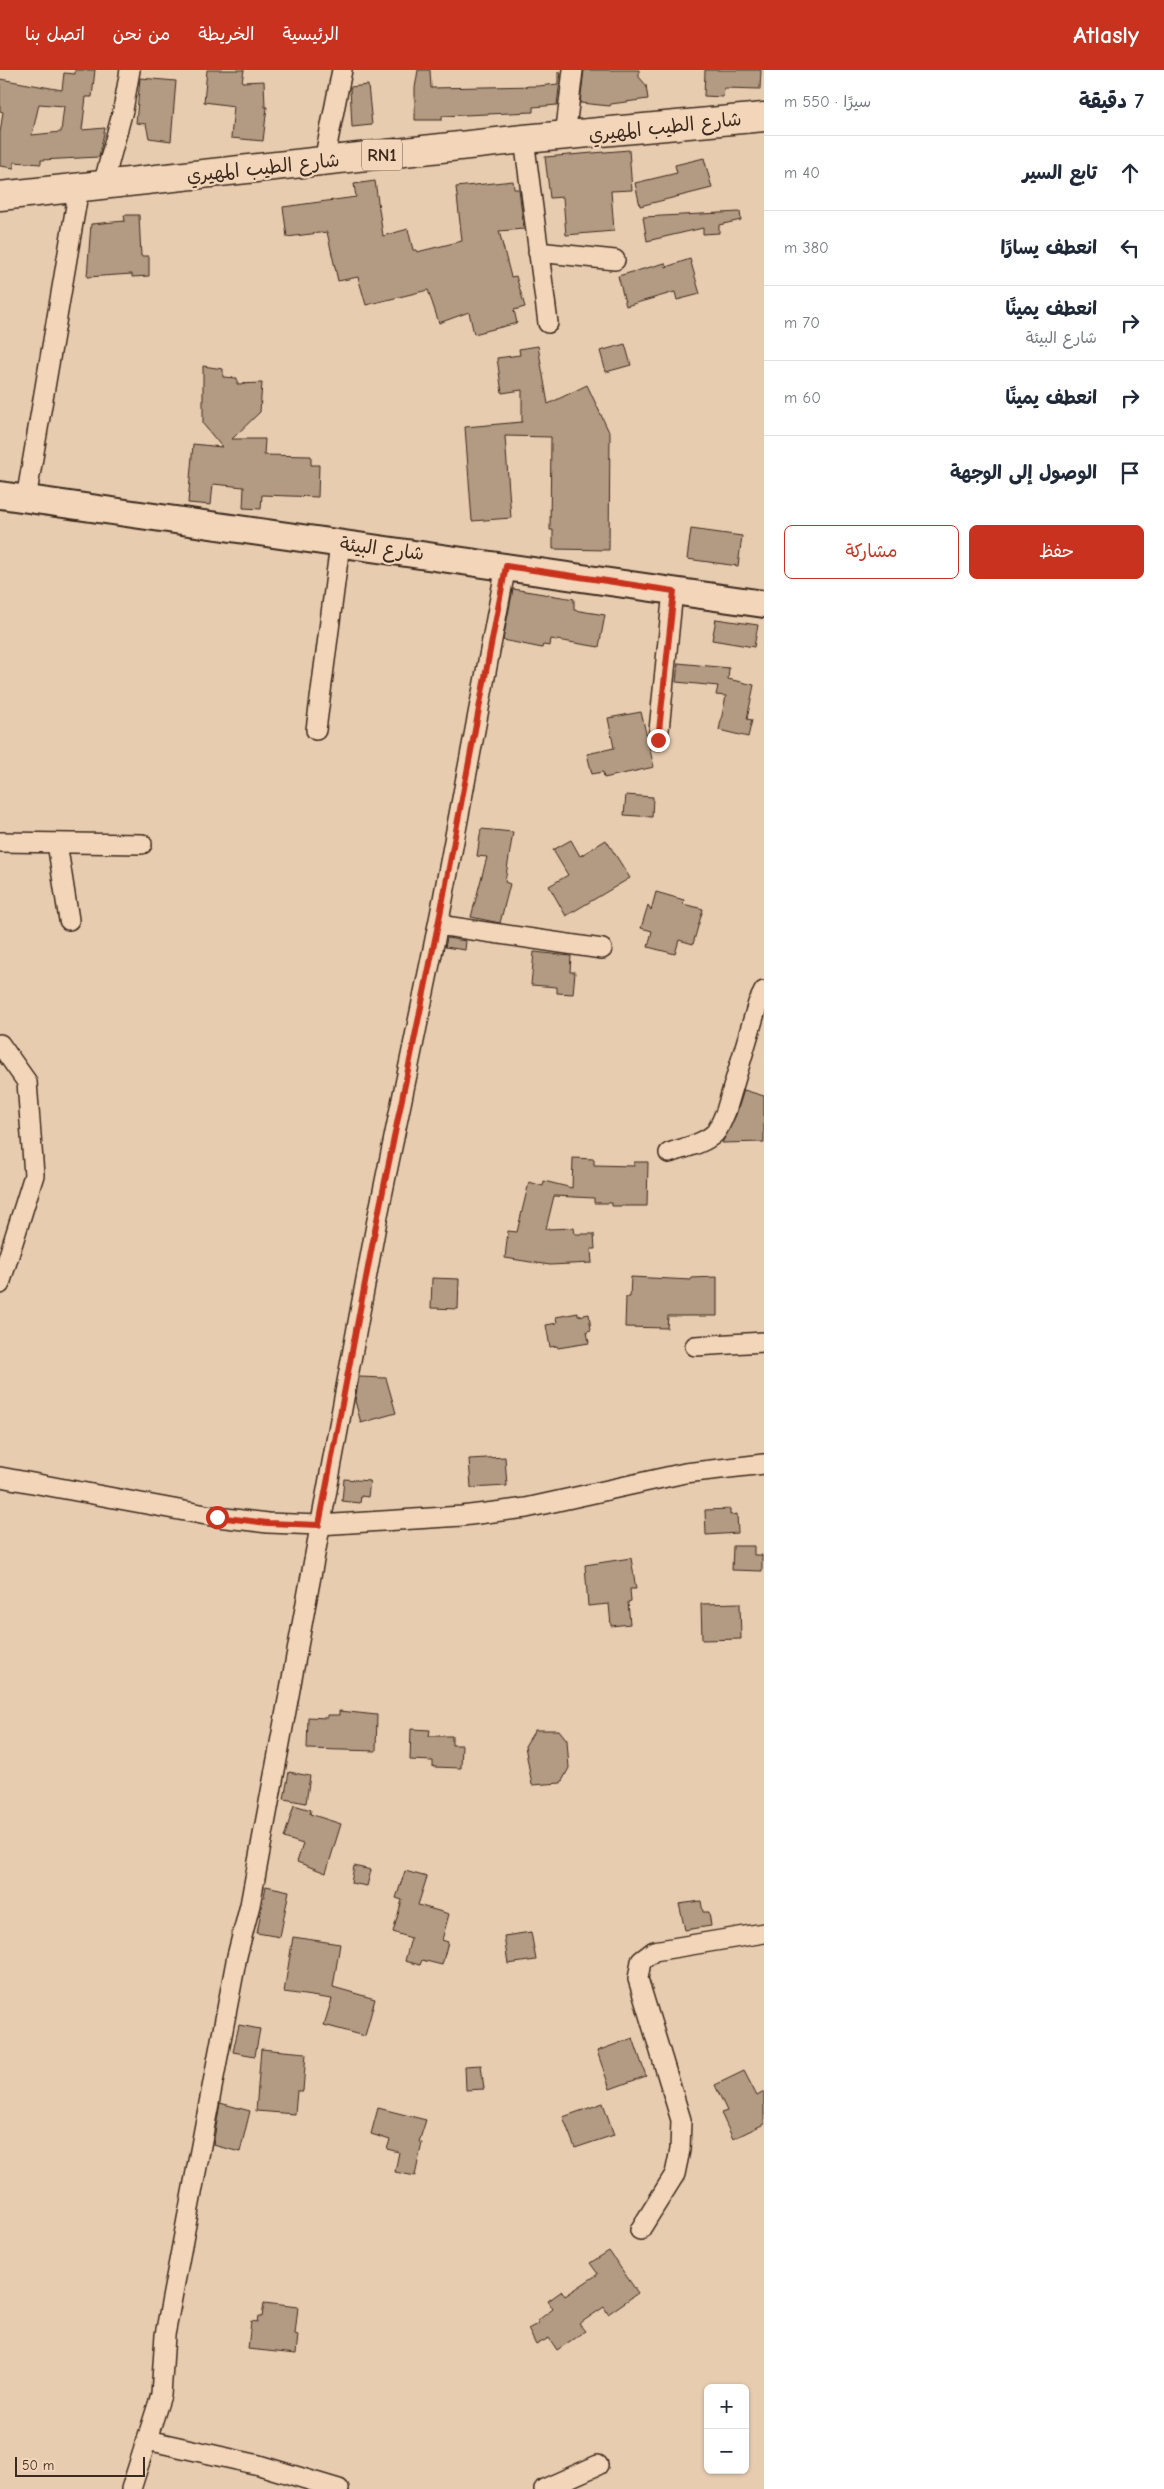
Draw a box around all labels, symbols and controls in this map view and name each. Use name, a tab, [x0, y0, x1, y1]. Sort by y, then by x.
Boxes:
text: Atlasly	[1073, 21, 1139, 49]
text: اتصل بنا	[25, 24, 85, 45]
text: من نحن	[113, 24, 170, 45]
text: الخريطة	[198, 24, 254, 45]
text: الرئيسية	[282, 24, 339, 45]
text: 7 دقيقة	[1079, 89, 1144, 113]
text: سيرًا · 550 m	[784, 93, 871, 111]
street label: شارع الطيب المهيري	[587, 108, 743, 149]
road number: RN1	[362, 140, 402, 170]
street label: شارع الطيب المهيري	[185, 149, 341, 190]
icon: ahead	[1116, 159, 1144, 187]
text: تابع السير	[1023, 162, 1097, 184]
text: 40 m	[784, 164, 820, 182]
icon: left	[1116, 234, 1144, 262]
text: انعطف يسارًا	[1000, 237, 1097, 259]
text: 380 m	[784, 239, 829, 257]
text: انعطف يمينًا	[1005, 298, 1097, 320]
icon: right	[1116, 309, 1144, 337]
text: 70 m	[784, 314, 820, 332]
text: شارع البيئة	[1026, 329, 1097, 347]
icon: right	[1116, 384, 1144, 412]
text: انعطف يمينًا	[1005, 387, 1097, 409]
text: 60 m	[784, 389, 821, 407]
icon: arrive	[1116, 459, 1144, 487]
text: الوصول إلى الوجهة	[950, 462, 1097, 484]
button: مشاركة	[784, 525, 959, 579]
button: حفظ	[969, 525, 1144, 579]
street label: شارع البيئة	[338, 533, 425, 567]
route end	[647, 729, 670, 752]
route start	[206, 1506, 229, 1529]
map controls	[704, 2384, 749, 2474]
button: +	[704, 2384, 749, 2429]
button: −	[704, 2429, 749, 2474]
scale bar	[15, 2454, 145, 2477]
text: 50 m	[22, 2457, 54, 2474]

